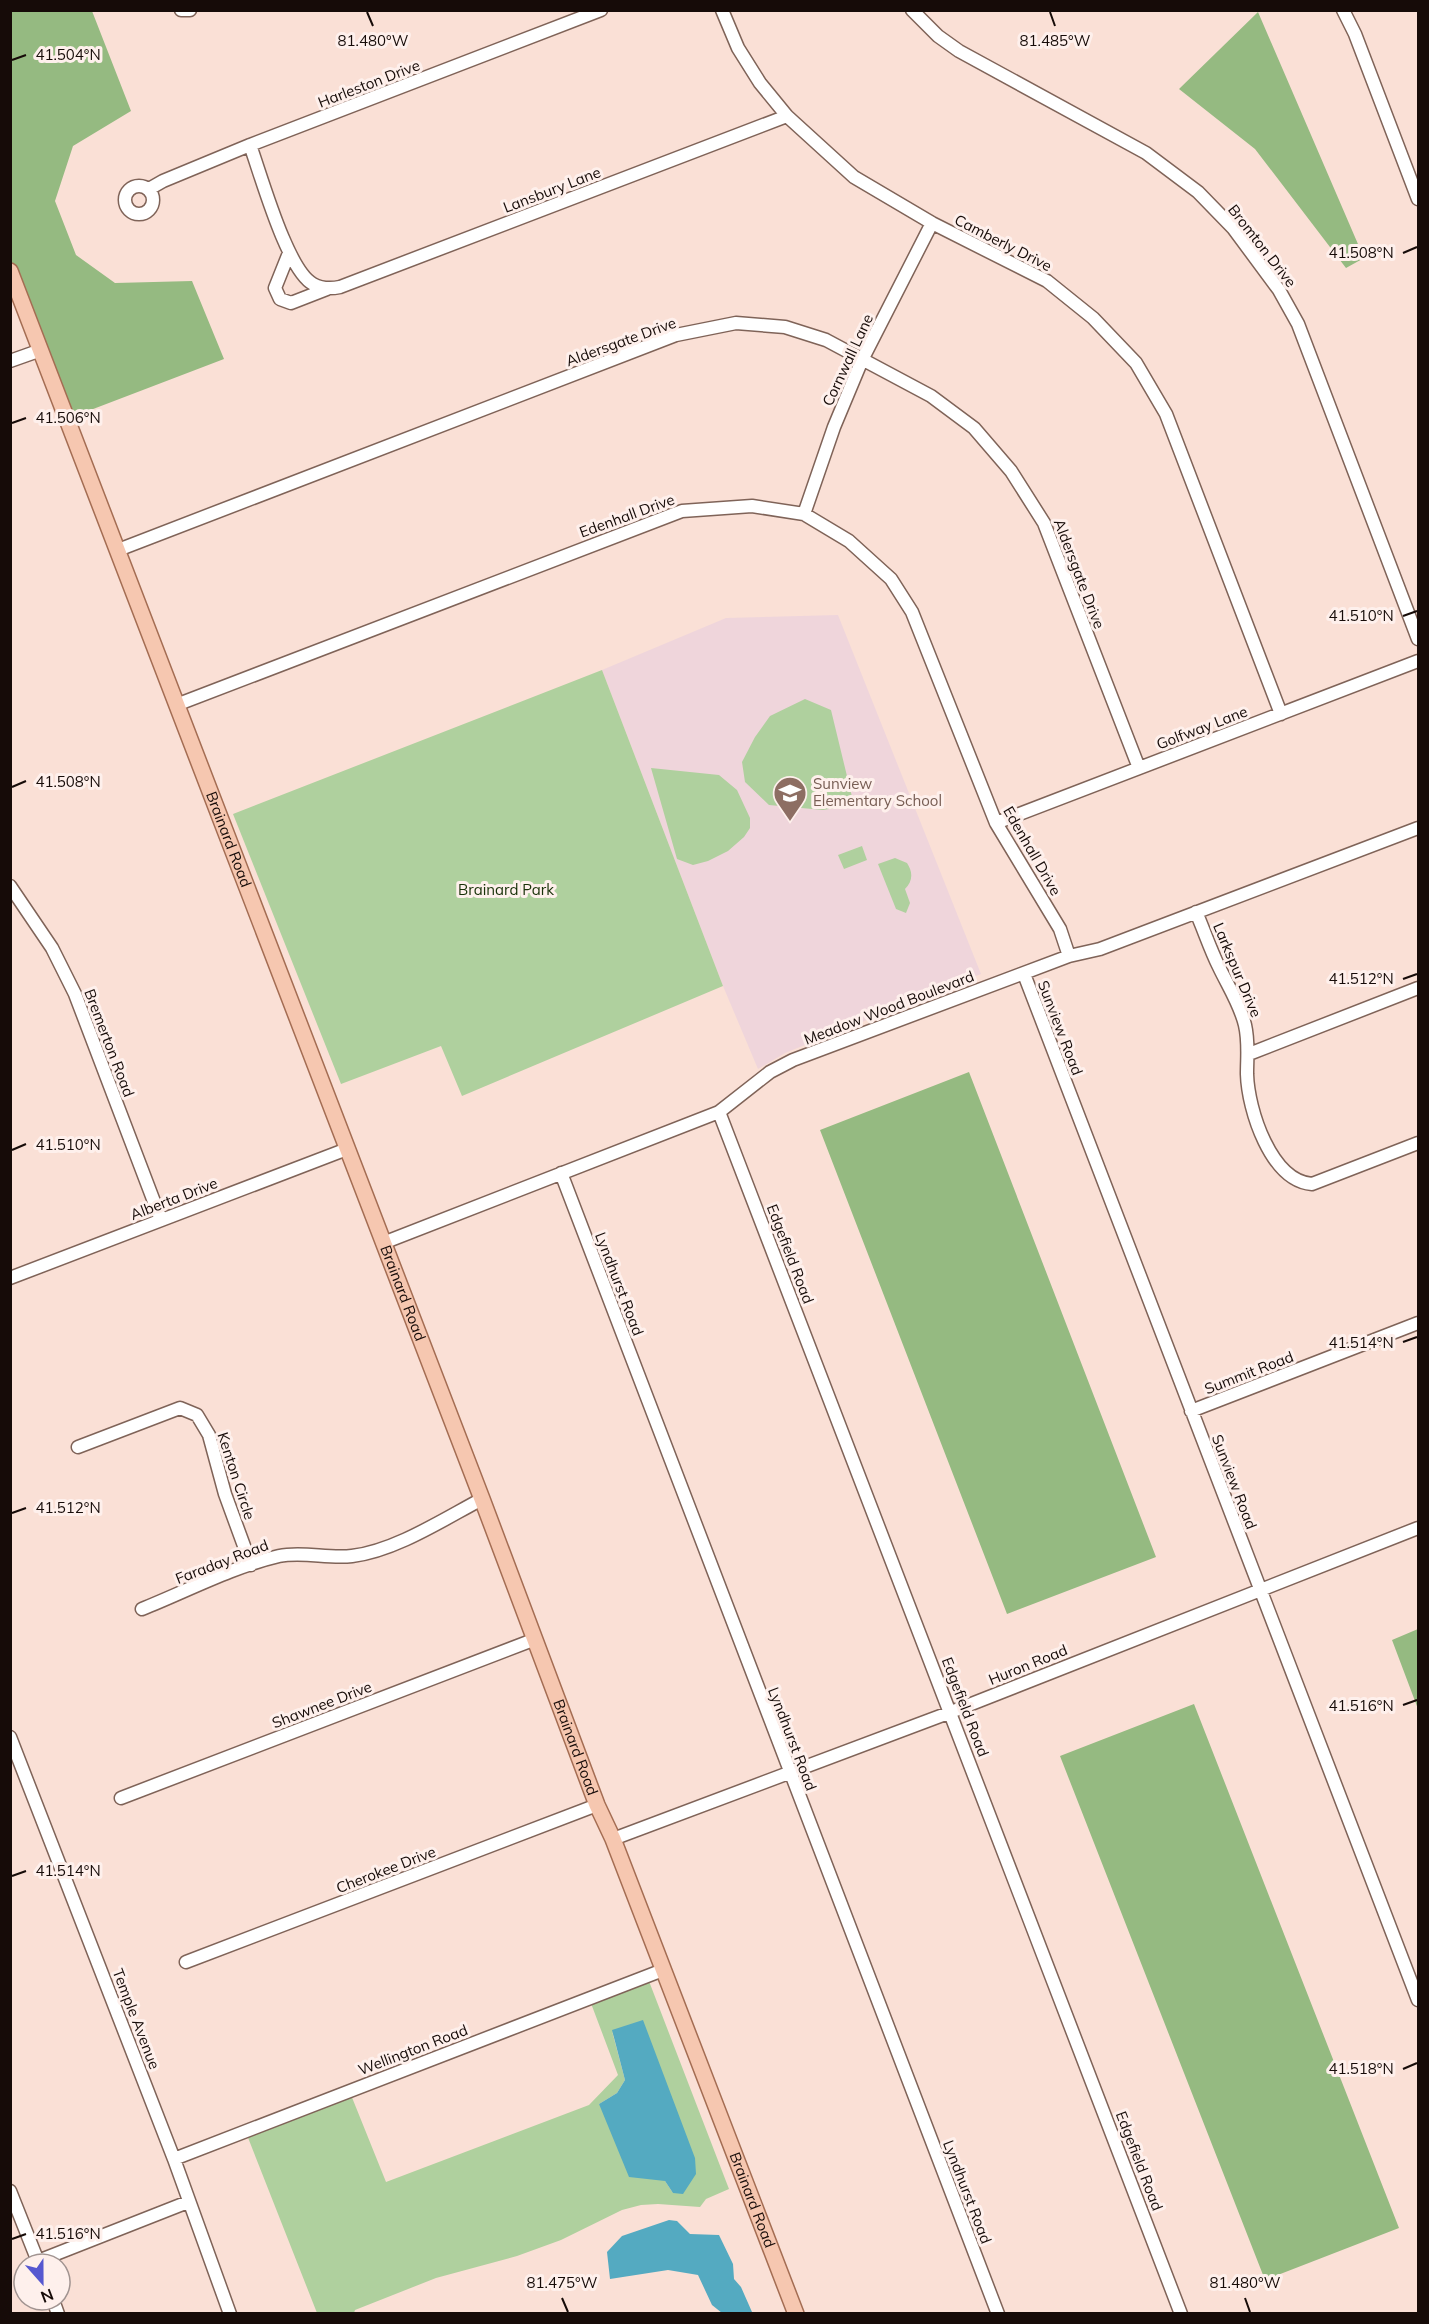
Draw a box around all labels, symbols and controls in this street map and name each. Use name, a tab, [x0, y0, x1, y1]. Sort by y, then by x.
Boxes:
text: 81.480°W	[338, 31, 409, 50]
text: 81.485°W	[1020, 31, 1091, 50]
text: 41.504°N	[35, 45, 101, 64]
street label: Harleston Drive	[315, 55, 423, 112]
street label: Lansbury Lane	[500, 162, 603, 217]
street label: Bromton Drive	[1224, 200, 1301, 291]
street label: Camberly Drive	[951, 210, 1055, 275]
text: 41.508°N	[1328, 243, 1394, 262]
street label: Cornwall Lane	[818, 311, 877, 409]
street label: Aldersgate Drive	[563, 313, 679, 370]
text: 41.506°N	[35, 408, 101, 427]
street label: Edenhall Drive	[577, 490, 677, 542]
street label: Aldersgate Drive	[1050, 516, 1109, 631]
text: 41.510°N	[1328, 606, 1394, 625]
street label: Golfway Lane	[1154, 701, 1250, 754]
text: 41.508°N	[35, 772, 101, 791]
place label: Sunview Elementary School	[813, 774, 942, 810]
school or university icon: Sunview Elementary School	[772, 775, 808, 822]
street label: Brainard Road	[202, 789, 256, 890]
street label: Edenhall Drive	[999, 803, 1066, 899]
park label: Brainard Park	[458, 880, 554, 899]
street label: Larkspur Drive	[1209, 920, 1266, 1020]
street label: Meadow Wood Boulevard	[801, 966, 976, 1049]
text: 41.512°N	[1328, 969, 1394, 988]
street label: Sunview Road	[1034, 978, 1087, 1078]
street label: Bremerton Road	[80, 986, 139, 1099]
text: 41.510°N	[35, 1135, 101, 1154]
street label: Alberta Drive	[127, 1173, 220, 1224]
street label: Edgefield Road	[763, 1201, 818, 1306]
street label: Lyndhurst Road	[591, 1229, 648, 1338]
street label: Brainard Road	[376, 1242, 430, 1344]
text: 41.514°N	[1328, 1333, 1394, 1352]
street label: Summit Road	[1202, 1347, 1296, 1398]
street label: Kenton Circle	[213, 1430, 260, 1522]
street label: Sunview Road	[1208, 1432, 1261, 1532]
text: 41.512°N	[35, 1498, 101, 1517]
street label: Faraday Road	[173, 1535, 271, 1588]
street label: Huron Road	[986, 1640, 1070, 1689]
street label: Edgefield Road	[938, 1654, 993, 1759]
street label: Shawnee Drive	[269, 1677, 374, 1732]
street label: Lyndhurst Road	[764, 1684, 821, 1793]
text: 41.516°N	[1328, 1696, 1394, 1715]
street label: Brainard Road	[549, 1697, 603, 1798]
street label: Cherokee Drive	[333, 1842, 438, 1897]
text: 41.514°N	[35, 1861, 101, 1880]
street label: Temple Avenue	[109, 1966, 164, 2072]
street label: Wellington Road	[355, 2020, 470, 2079]
text: 41.518°N	[1328, 2059, 1394, 2078]
street label: Edgefield Road	[1112, 2108, 1167, 2213]
street label: Lyndhurst Road	[939, 2137, 996, 2246]
street label: Brainard Road	[726, 2149, 780, 2250]
text: 41.516°N	[35, 2224, 101, 2243]
north arrow	[12, 2252, 72, 2312]
text: 81.475°W	[527, 2273, 598, 2292]
text: 81.480°W	[1210, 2273, 1281, 2292]
text: N	[38, 2285, 57, 2308]

